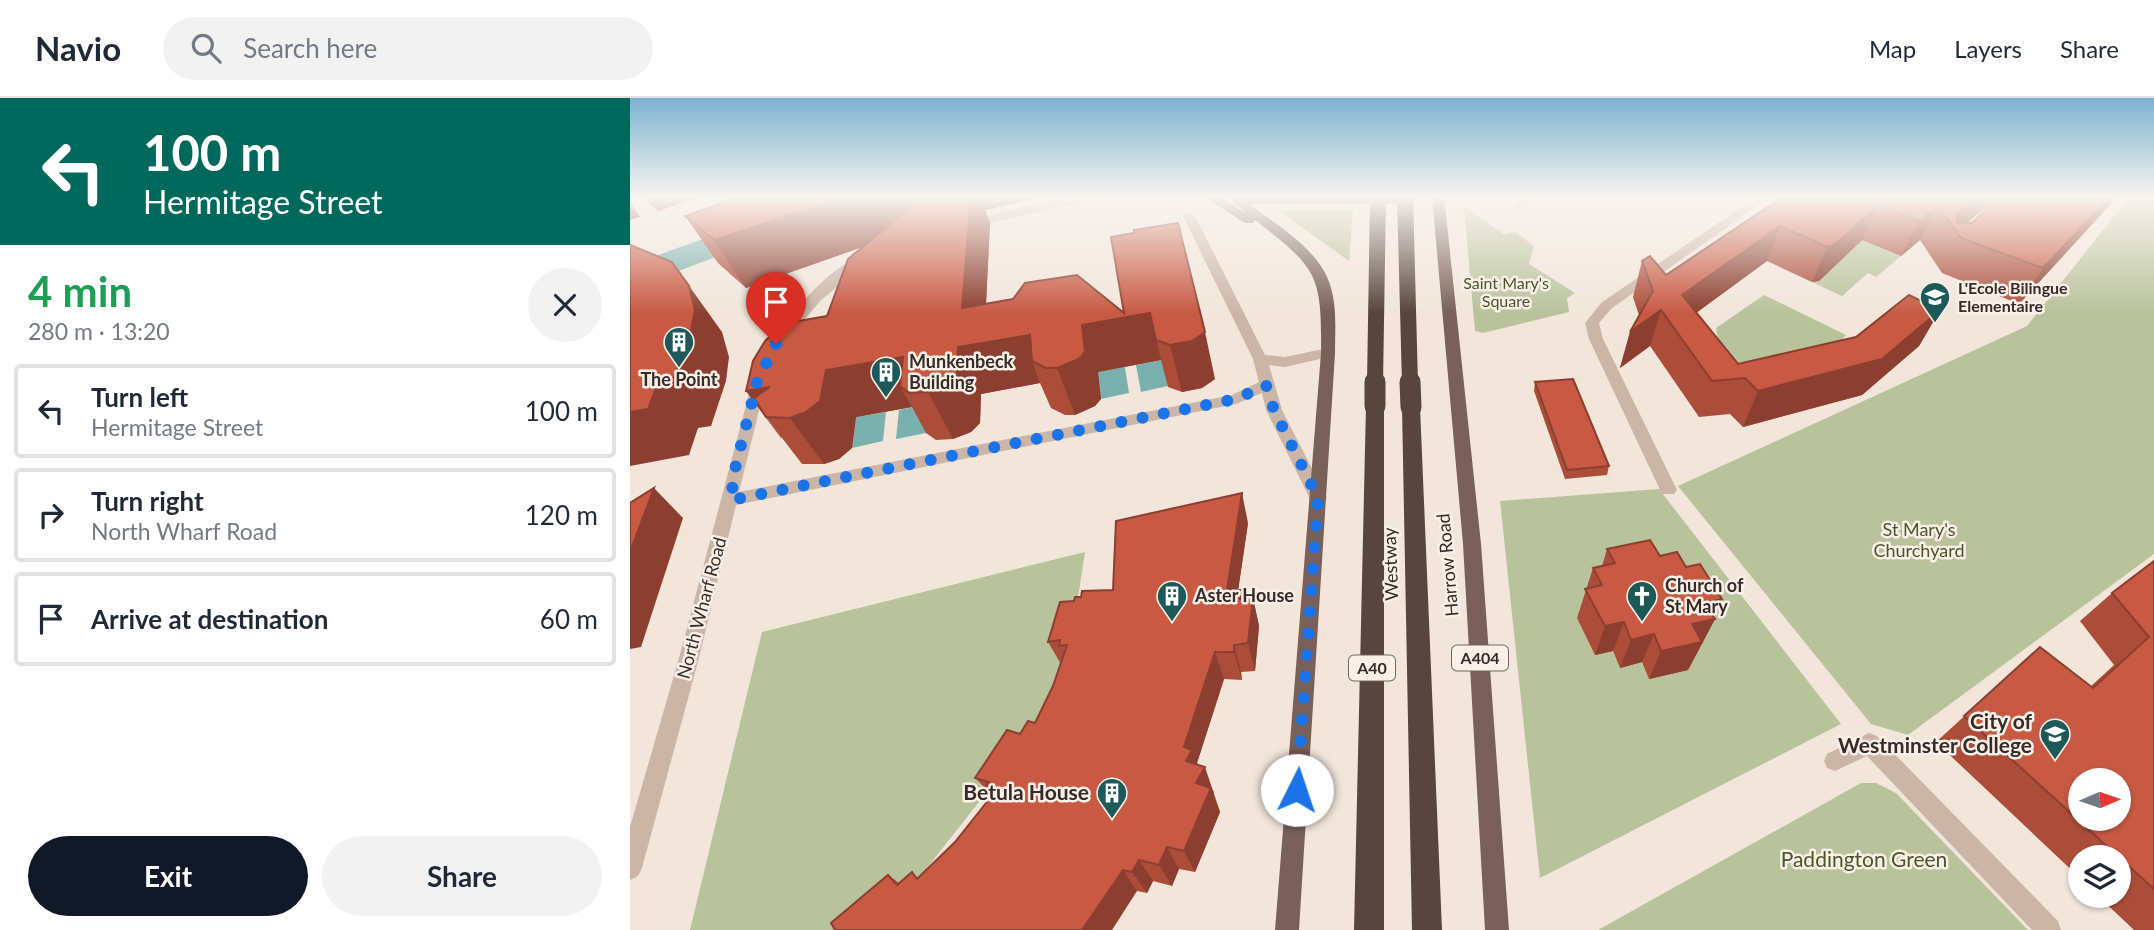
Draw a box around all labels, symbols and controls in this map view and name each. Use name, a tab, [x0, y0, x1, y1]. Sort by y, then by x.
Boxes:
search box	[163, 17, 653, 80]
text: Navio	[35, 28, 121, 68]
icon: search	[187, 29, 225, 67]
text: Search here	[243, 32, 377, 64]
text: Map	[1869, 34, 1916, 63]
text: Layers	[1954, 34, 2022, 63]
text: Share	[2060, 34, 2119, 63]
text: 100 m	[143, 123, 281, 181]
icon: left	[28, 126, 119, 217]
text: Hermitage Street	[143, 182, 383, 221]
text: 4 min	[28, 266, 132, 316]
button: close	[528, 268, 602, 342]
pin	[746, 272, 806, 344]
park label: Saint Mary's Square	[1463, 273, 1549, 310]
place label: L'Ecole Bilingue Elementaire	[1958, 278, 2068, 315]
school or university icon: L'Ecole Bilingue Elementaire	[1918, 280, 1952, 324]
icon: arrive	[757, 283, 795, 321]
text: 280 m · 13:20	[28, 317, 170, 345]
building icon: The Point	[662, 325, 696, 369]
place label: Munkenbeck Building	[909, 350, 1014, 393]
building icon: Munkenbeck Building	[869, 355, 903, 399]
place label: The Point	[640, 368, 718, 390]
text: Turn left	[91, 381, 188, 413]
icon: left	[32, 392, 70, 430]
text: 100 m	[525, 395, 598, 427]
text: Hermitage Street	[91, 413, 263, 441]
text: Turn right	[91, 485, 204, 517]
icon: right	[32, 496, 70, 534]
text: 120 m	[525, 499, 598, 531]
street label: Harrow Road	[1432, 513, 1462, 618]
text: North Wharf Road	[91, 517, 277, 545]
park label: St Mary's Churchyard	[1873, 518, 1965, 561]
street label: Westway	[1378, 526, 1402, 601]
street label: North Wharf Road	[672, 535, 731, 681]
place label: Church of St Mary	[1665, 574, 1744, 617]
building icon: Aster House	[1155, 579, 1189, 623]
church icon: Church of St Mary	[1625, 579, 1659, 623]
place label: Aster House	[1194, 584, 1294, 606]
icon: arrive	[32, 600, 70, 638]
text: Arrive at destination	[91, 603, 328, 635]
text: 60 m	[540, 603, 598, 635]
road number: A404	[1452, 646, 1508, 670]
road number: A40	[1349, 656, 1395, 680]
place label: City of Westminster College	[1838, 708, 2032, 757]
school or university icon: City of Westminster College	[2038, 717, 2072, 761]
position arrow	[1260, 753, 1334, 827]
north arrow	[2068, 768, 2132, 831]
map controls	[2068, 768, 2131, 908]
building icon: Betula House	[1095, 776, 1129, 820]
place label: Betula House	[963, 779, 1089, 804]
button: Exit	[28, 836, 308, 916]
button: Share	[322, 836, 602, 916]
button: layers	[2068, 845, 2131, 908]
park label: Paddington Green	[1781, 846, 1947, 871]

